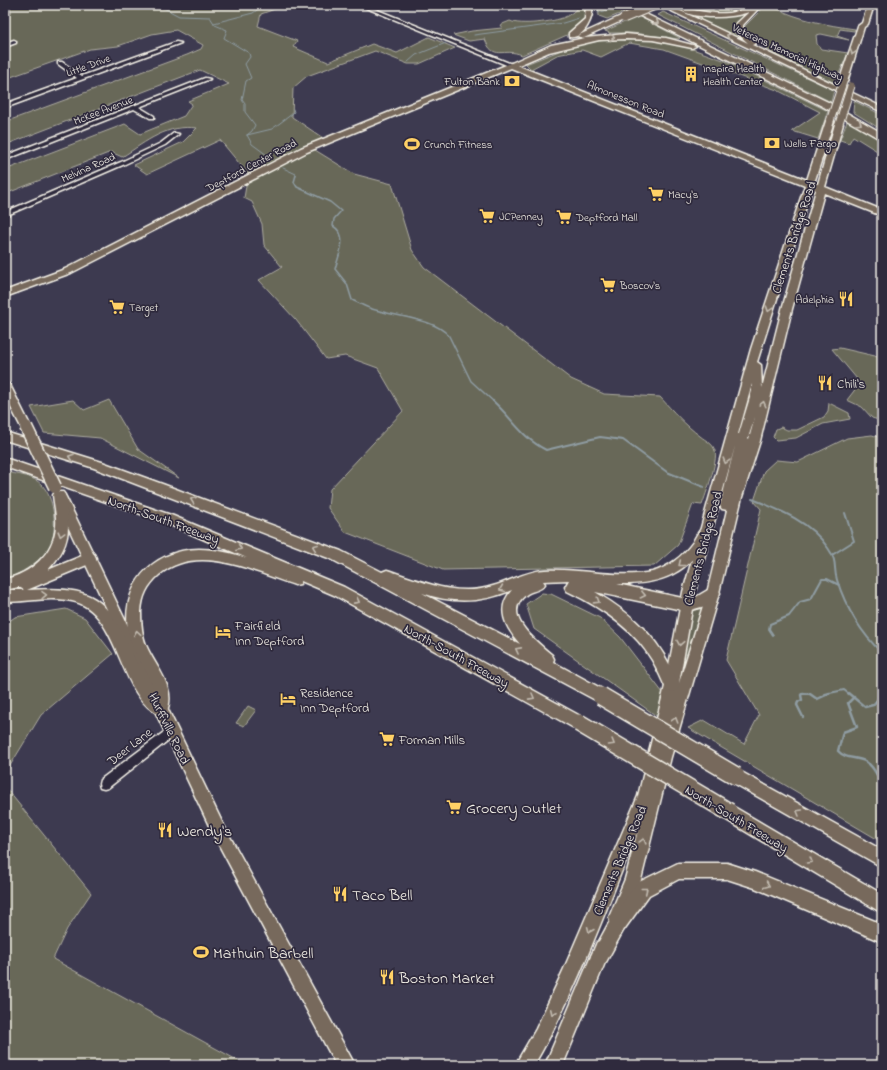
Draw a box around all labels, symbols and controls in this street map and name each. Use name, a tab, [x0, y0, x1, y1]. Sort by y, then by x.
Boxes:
one-way arrow	[652, 17, 659, 25]
street label: Veterans Memorial Highway	[728, 20, 846, 87]
one-way arrow	[609, 33, 615, 42]
one-way arrow	[726, 33, 733, 41]
one-way arrow	[849, 48, 858, 55]
street label: Little Drive	[64, 51, 113, 81]
place label: Inspira Health Health Center	[703, 61, 765, 90]
building icon: Inspira Health Health Center	[682, 65, 700, 83]
bank icon: Fulton Bank	[503, 72, 521, 90]
place label: Fulton Bank	[443, 74, 500, 90]
street label: Almonesson Road	[584, 77, 667, 123]
street label: McKee Avenue	[71, 92, 135, 130]
one-way arrow	[855, 118, 862, 125]
bank icon: Wells Fargo	[763, 134, 781, 152]
street label: Deptford Center Road	[203, 135, 300, 197]
sports icon: Crunch Fitness	[403, 135, 421, 153]
place label: Wells Fargo	[784, 136, 837, 153]
place label: Crunch Fitness	[424, 137, 493, 153]
street label: Melvina Road	[59, 149, 118, 187]
street label: Clements Bridge Road	[767, 178, 823, 297]
supermarket icon: Macy's	[647, 185, 665, 203]
place label: Macy's	[668, 187, 699, 204]
supermarket icon: JCPenney	[478, 207, 496, 225]
supermarket icon: Deptford Mall	[555, 208, 573, 226]
place label: JCPenney	[499, 209, 543, 226]
place label: Deptford Mall	[575, 210, 638, 226]
supermarket icon: Boscov's	[599, 276, 617, 294]
place label: Boscov's	[619, 278, 661, 294]
restaurant icon: Adelphia	[837, 290, 855, 308]
place label: Adelphia	[795, 292, 834, 308]
supermarket icon: Target	[108, 298, 126, 316]
place label: Target	[129, 300, 159, 317]
one-way arrow	[765, 305, 774, 312]
restaurant icon: Chili's	[816, 374, 834, 392]
place label: Chili's	[837, 375, 866, 394]
one-way arrow	[759, 400, 767, 407]
one-way arrow	[68, 453, 75, 461]
one-way arrow	[722, 457, 731, 464]
street label: Clements Bridge Road	[679, 489, 729, 608]
street label: North-South Freeway	[105, 491, 222, 550]
one-way arrow	[190, 497, 198, 505]
one-way arrow	[57, 530, 66, 537]
one-way arrow	[235, 543, 242, 551]
one-way arrow	[311, 543, 318, 551]
one-way arrow	[679, 559, 686, 566]
one-way arrow	[498, 584, 505, 592]
one-way arrow	[41, 591, 47, 599]
one-way arrow	[640, 591, 646, 599]
one-way arrow	[353, 596, 360, 603]
one-way arrow	[593, 596, 600, 603]
place label: Fairfield Inn Deptford	[234, 617, 305, 651]
street label: North-South Freeway	[400, 620, 512, 694]
hotel icon: Fairfield Inn Deptford	[214, 623, 232, 641]
one-way arrow	[133, 630, 142, 636]
one-way arrow	[676, 640, 685, 647]
one-way arrow	[515, 647, 522, 654]
place label: Residence Inn Deptford	[300, 684, 370, 718]
street label: Hurffville Road	[143, 690, 194, 768]
hotel icon: Residence Inn Deptford	[279, 690, 297, 708]
one-way arrow	[528, 693, 536, 700]
one-way arrow	[670, 717, 679, 724]
street label: Deer Lane	[103, 723, 157, 771]
supermarket icon: Forman Mills	[378, 730, 396, 748]
place label: Forman Mills	[398, 731, 465, 750]
one-way arrow	[608, 739, 615, 746]
street label: North-South Freeway	[681, 781, 791, 858]
place label: Grocery Outlet	[466, 797, 562, 821]
supermarket icon: Grocery Outlet	[445, 798, 463, 816]
street label: Clements Bridge Road	[589, 802, 653, 919]
one-way arrow	[796, 809, 804, 817]
place label: Wendy's	[177, 820, 232, 844]
restaurant icon: Wendy's	[156, 821, 174, 839]
one-way arrow	[638, 838, 647, 845]
one-way arrow	[806, 857, 813, 864]
one-way arrow	[763, 880, 771, 888]
place label: Taco Bell	[352, 884, 413, 908]
restaurant icon: Taco Bell	[331, 885, 349, 903]
one-way arrow	[640, 888, 648, 895]
one-way arrow	[586, 926, 594, 933]
place label: Mathuin Barbell	[213, 942, 314, 966]
sports icon: Mathuin Barbell	[192, 943, 210, 961]
place label: Boston Market	[398, 967, 495, 991]
restaurant icon: Boston Market	[378, 968, 396, 986]
one-way arrow	[550, 1008, 558, 1016]

